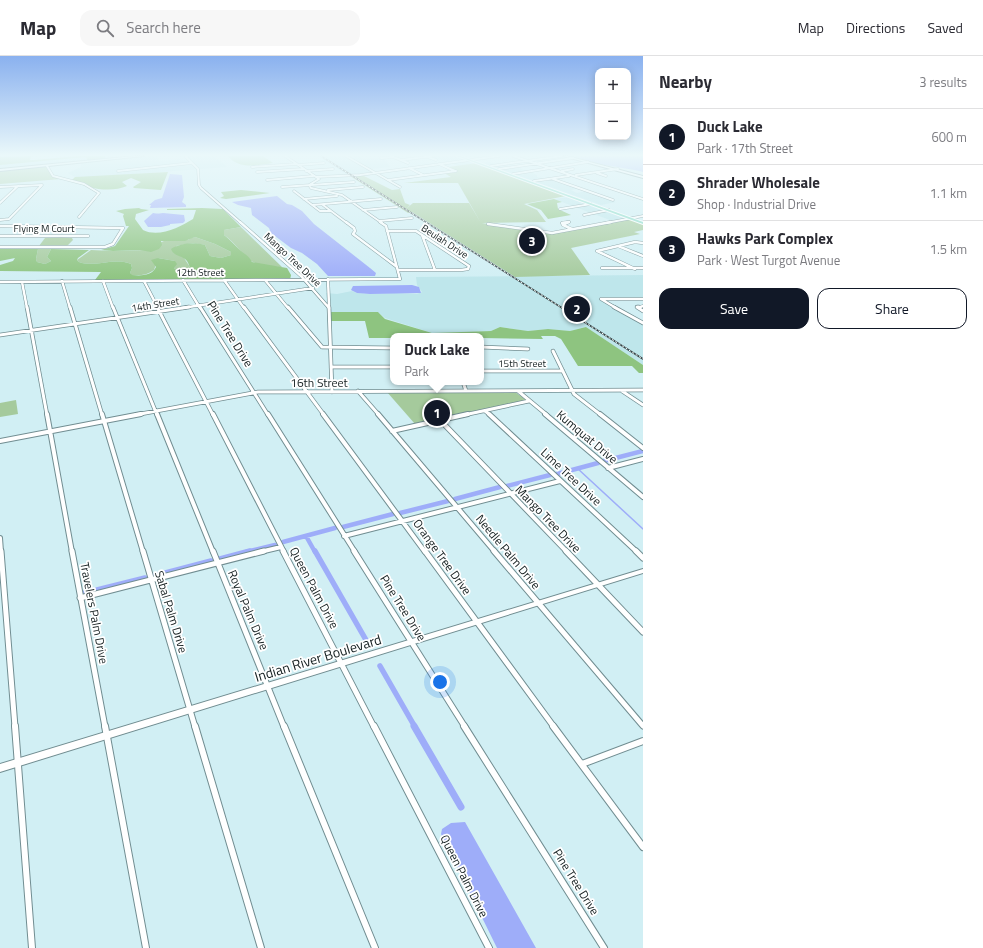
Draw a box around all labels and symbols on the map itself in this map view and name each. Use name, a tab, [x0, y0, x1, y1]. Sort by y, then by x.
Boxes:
street label: Flying M Court	[14, 221, 75, 236]
street label: Beulah Drive	[418, 221, 471, 262]
pin: 3	[519, 226, 545, 256]
street label: Mango Tree Drive	[261, 229, 325, 290]
street label: 12th Street	[176, 265, 225, 280]
street label: 14th Street	[130, 293, 180, 316]
pin: 2	[564, 294, 590, 324]
street label: Pine Tree Drive	[202, 297, 258, 371]
street label: 15th Street	[498, 356, 547, 371]
street label: 16th Street	[290, 373, 349, 392]
pin: 1	[424, 398, 450, 428]
street label: Kumquat Drive	[553, 405, 622, 468]
street label: Lime Tree Drive	[537, 443, 606, 510]
street label: Mango Tree Drive	[511, 480, 586, 557]
street label: Needle Palm Drive	[471, 510, 545, 593]
street label: Orange Tree Drive	[408, 515, 476, 599]
street label: Queen Palm Drive	[285, 543, 344, 632]
street label: Travelers Palm Drive	[75, 560, 114, 665]
street label: Royal Palm Drive	[223, 567, 274, 653]
street label: Sabal Palm Drive	[150, 568, 193, 655]
street label: Pine Tree Drive	[375, 571, 431, 645]
street label: Indian River Boulevard	[252, 628, 384, 687]
your location	[430, 672, 450, 692]
street label: Queen Palm Drive	[435, 831, 493, 920]
street label: Pine Tree Drive	[548, 845, 604, 919]

